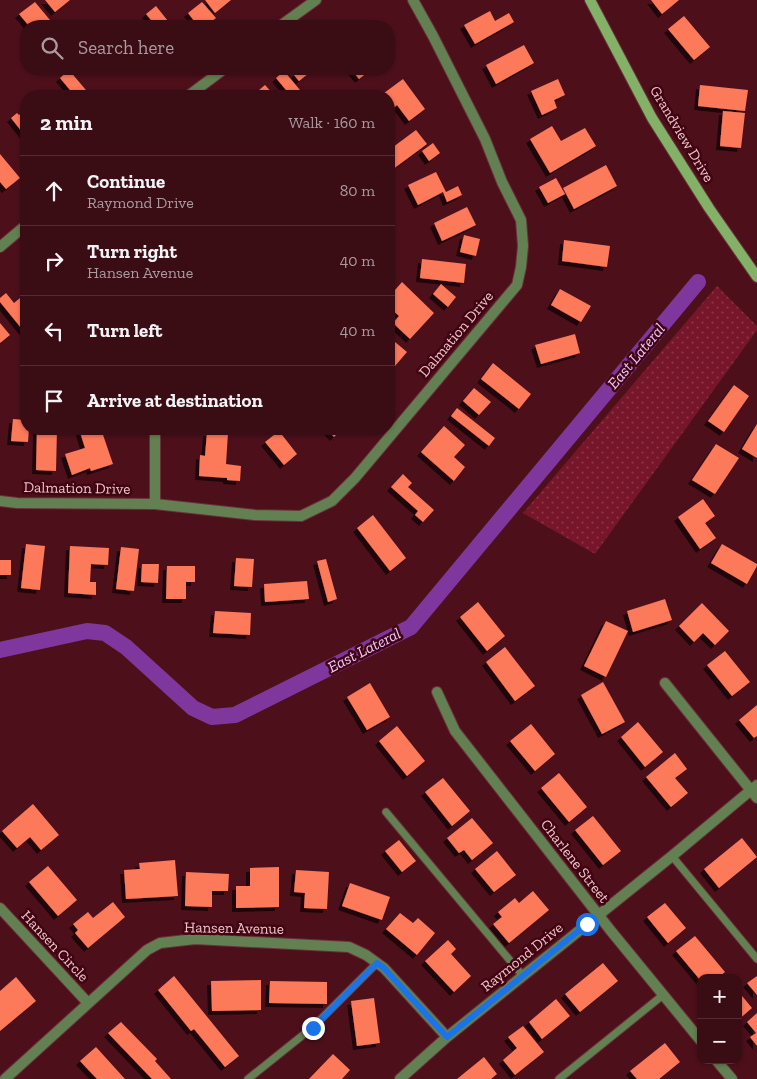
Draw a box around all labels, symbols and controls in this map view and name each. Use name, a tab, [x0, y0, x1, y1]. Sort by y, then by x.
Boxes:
search box	[20, 20, 395, 75]
icon: search	[38, 34, 66, 62]
text: Search here	[78, 36, 174, 59]
street label: Grandview Drive	[646, 83, 718, 185]
text: 2 min	[40, 110, 92, 135]
text: Walk · 160 m	[288, 113, 375, 132]
text: Continue	[87, 170, 165, 193]
icon: ahead	[40, 177, 68, 205]
text: 80 m	[340, 181, 375, 200]
text: Raymond Drive	[87, 193, 194, 212]
text: Turn right	[87, 240, 177, 263]
icon: right	[40, 247, 68, 275]
text: 40 m	[340, 251, 375, 270]
text: Hansen Avenue	[87, 263, 193, 282]
street label: Dalmation Drive	[415, 287, 497, 381]
icon: left	[40, 317, 68, 345]
text: Turn left	[87, 319, 162, 342]
water label: East Lateral	[603, 319, 669, 392]
text: 40 m	[340, 321, 375, 340]
icon: arrive	[40, 387, 68, 415]
text: Arrive at destination	[87, 389, 263, 412]
street label: Dalmation Drive	[23, 478, 131, 498]
water label: East Lateral	[324, 623, 404, 676]
street label: Charlene Street	[537, 816, 613, 907]
street label: Hansen Circle	[17, 907, 93, 985]
route start	[576, 913, 599, 936]
street label: Hansen Avenue	[184, 918, 284, 938]
street label: Raymond Drive	[477, 919, 567, 995]
map controls	[697, 974, 742, 1064]
button: +	[697, 974, 742, 1019]
route end	[302, 1017, 325, 1040]
button: −	[697, 1019, 742, 1064]

